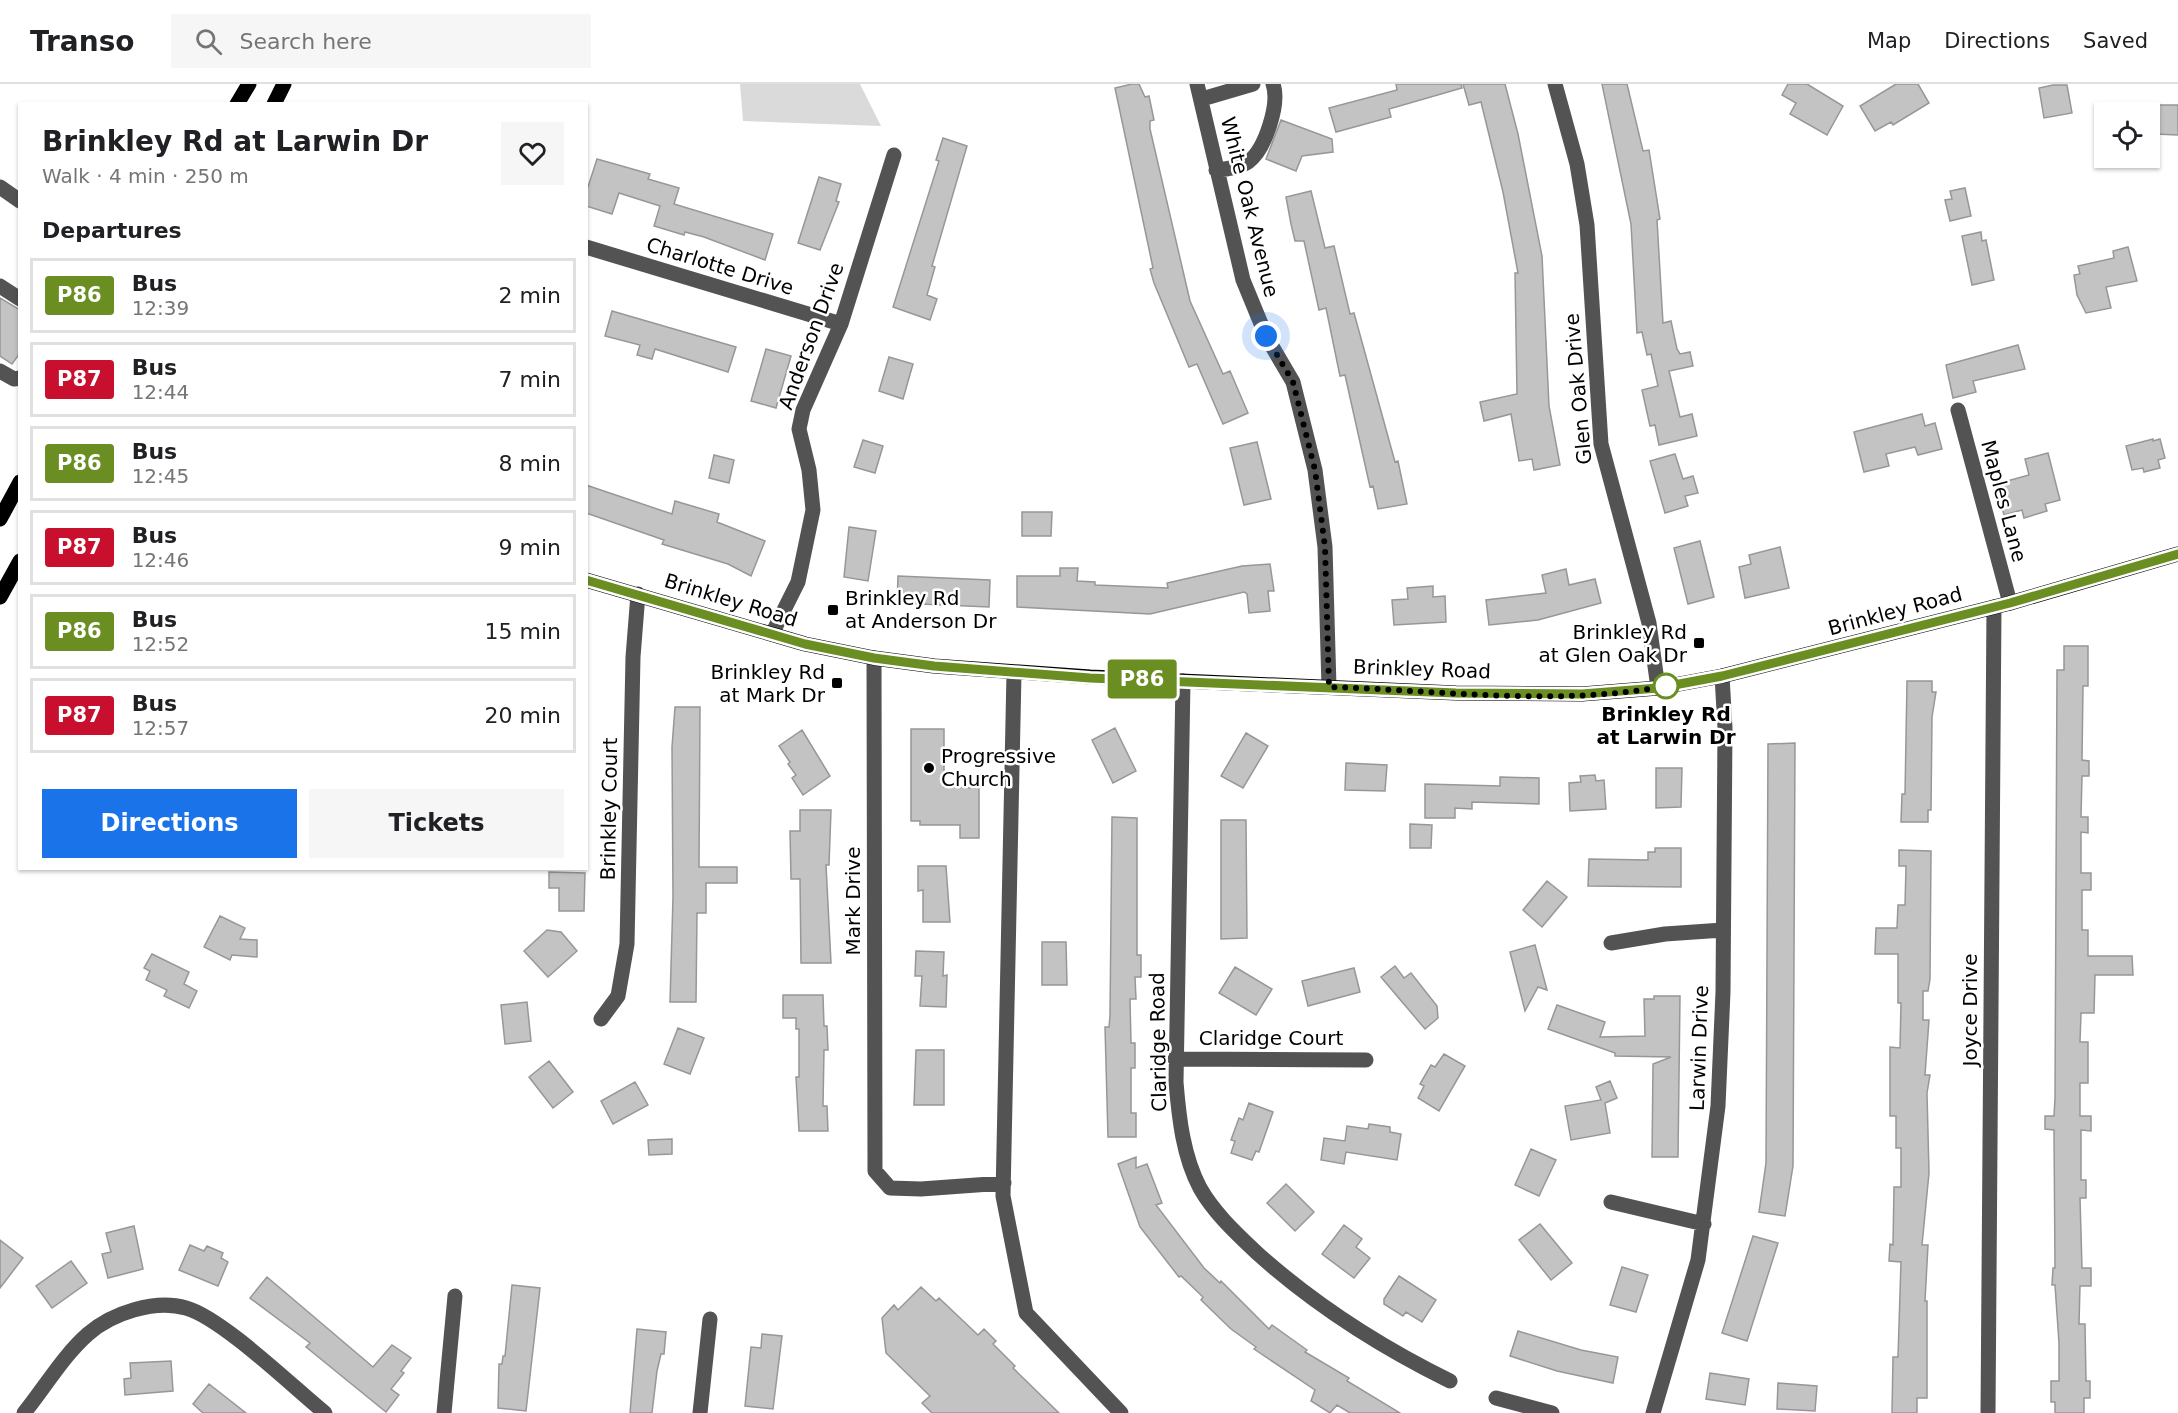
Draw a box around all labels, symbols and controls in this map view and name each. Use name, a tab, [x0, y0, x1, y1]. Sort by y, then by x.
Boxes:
search box	[171, 14, 591, 68]
text: Transo	[30, 25, 135, 58]
icon: search	[192, 25, 225, 58]
text: Search here	[240, 29, 372, 54]
text: Map	[1867, 29, 1911, 53]
text: Directions	[1944, 29, 2050, 53]
text: Saved	[2083, 29, 2148, 53]
map controls	[2094, 102, 2160, 168]
button: locate	[2094, 102, 2160, 168]
street label: White Oak Avenue	[1216, 114, 1284, 300]
button: heart	[501, 122, 564, 185]
text: Brinkley Rd at Larwin Dr	[42, 125, 428, 158]
text: Walk · 4 min · 250 m	[42, 164, 249, 188]
text: Departures	[42, 218, 182, 243]
street label: Charlotte Drive	[644, 232, 796, 300]
street label: Anderson Drive	[773, 259, 849, 413]
text: Bus	[132, 271, 177, 296]
text: P86	[57, 283, 102, 307]
text: 2 min	[499, 283, 561, 308]
text: 12:39	[132, 296, 189, 320]
street label: Glen Oak Drive	[1559, 312, 1597, 466]
your location	[1251, 321, 1281, 351]
text: Bus	[132, 355, 177, 380]
text: P87	[57, 367, 102, 391]
text: 7 min	[499, 367, 561, 392]
text: 12:44	[132, 380, 189, 404]
street label: Maples Lane	[1976, 437, 2032, 565]
text: Bus	[132, 439, 177, 464]
text: P86	[57, 451, 102, 475]
text: 8 min	[499, 451, 561, 476]
text: 12:45	[132, 464, 189, 488]
text: Bus	[132, 523, 177, 548]
text: P87	[57, 535, 102, 559]
text: 9 min	[499, 535, 561, 560]
text: 12:46	[132, 548, 189, 572]
street label: Brinkley Road	[662, 568, 800, 632]
street label: Brinkley Road	[1825, 582, 1965, 640]
place label: Brinkley Rd at Anderson Dr	[845, 586, 997, 633]
marker: Brinkley Rd at Anderson Dr	[826, 603, 840, 617]
text: Bus	[132, 607, 177, 632]
text: P86	[57, 619, 102, 643]
text: 15 min	[485, 619, 561, 644]
place label: Brinkley Rd at Glen Oak Dr	[1539, 620, 1688, 667]
text: 12:52	[132, 632, 189, 656]
marker: Brinkley Rd at Glen Oak Dr	[1692, 636, 1706, 650]
street label: Brinkley Road	[1353, 655, 1491, 683]
place label: Brinkley Rd at Mark Dr	[711, 660, 826, 707]
line badge: P86	[1108, 660, 1176, 698]
text: P86	[1120, 667, 1164, 691]
marker: Brinkley Rd at Larwin Dr	[1653, 673, 1679, 699]
marker: Brinkley Rd at Mark Dr	[830, 676, 844, 690]
text: Bus	[132, 691, 177, 716]
place label: Brinkley Rd at Larwin Dr	[1596, 702, 1736, 749]
text: P87	[57, 703, 102, 727]
text: 20 min	[485, 703, 561, 728]
text: 12:57	[132, 716, 189, 740]
street label: Brinkley Court	[596, 737, 622, 881]
place label: Progressive Church	[941, 744, 1056, 791]
marker: Progressive Church	[922, 761, 936, 775]
button: Directions	[42, 789, 297, 858]
button: Tickets	[309, 789, 564, 858]
street label: Mark Drive	[841, 847, 865, 956]
street label: Joyce Drive	[1958, 954, 1982, 1068]
street label: Claridge Road	[1145, 972, 1171, 1112]
street label: Larwin Drive	[1685, 985, 1713, 1111]
street label: Claridge Court	[1199, 1026, 1343, 1050]

